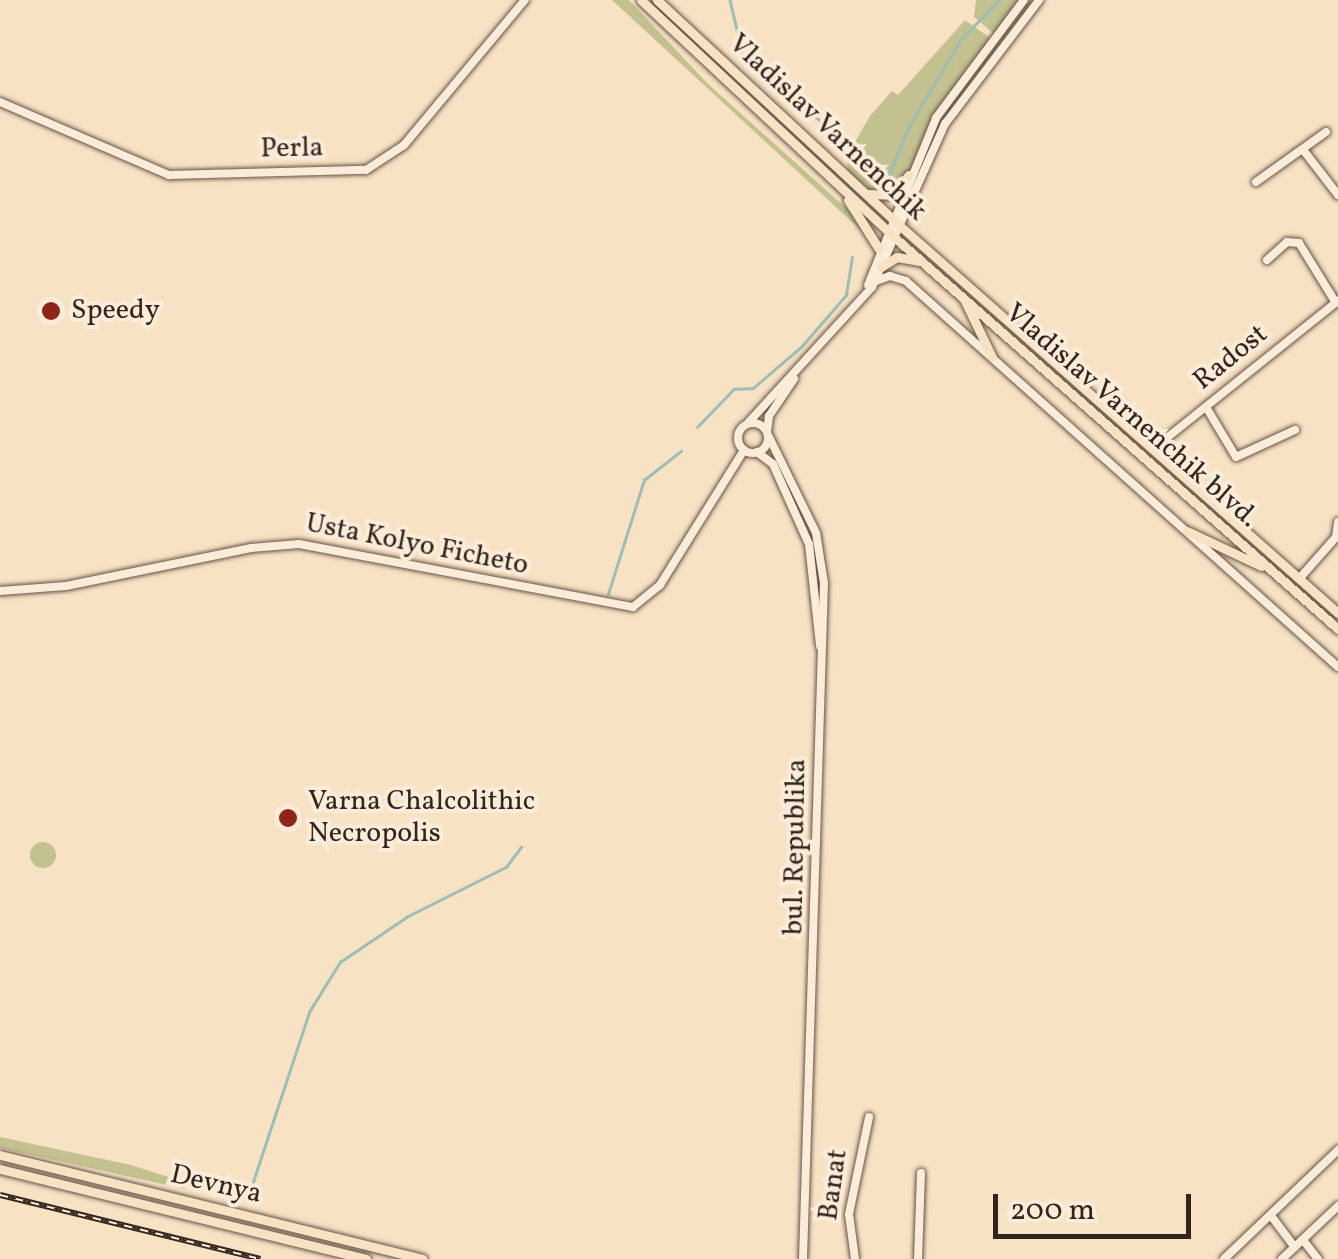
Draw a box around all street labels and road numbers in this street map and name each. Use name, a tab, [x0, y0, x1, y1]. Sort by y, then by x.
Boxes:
street label: Vladislav Varnenchik	[720, 27, 934, 229]
street label: Perla	[260, 132, 324, 166]
street label: Vladislav Varnenchik blvd.	[997, 296, 1265, 536]
street label: Radost	[1187, 318, 1275, 398]
street label: Usta Kolyo Ficheto	[303, 507, 531, 583]
street label: bul. Republika	[778, 759, 814, 935]
street label: Banat	[812, 1147, 856, 1223]
street label: Devnya	[167, 1158, 265, 1212]

